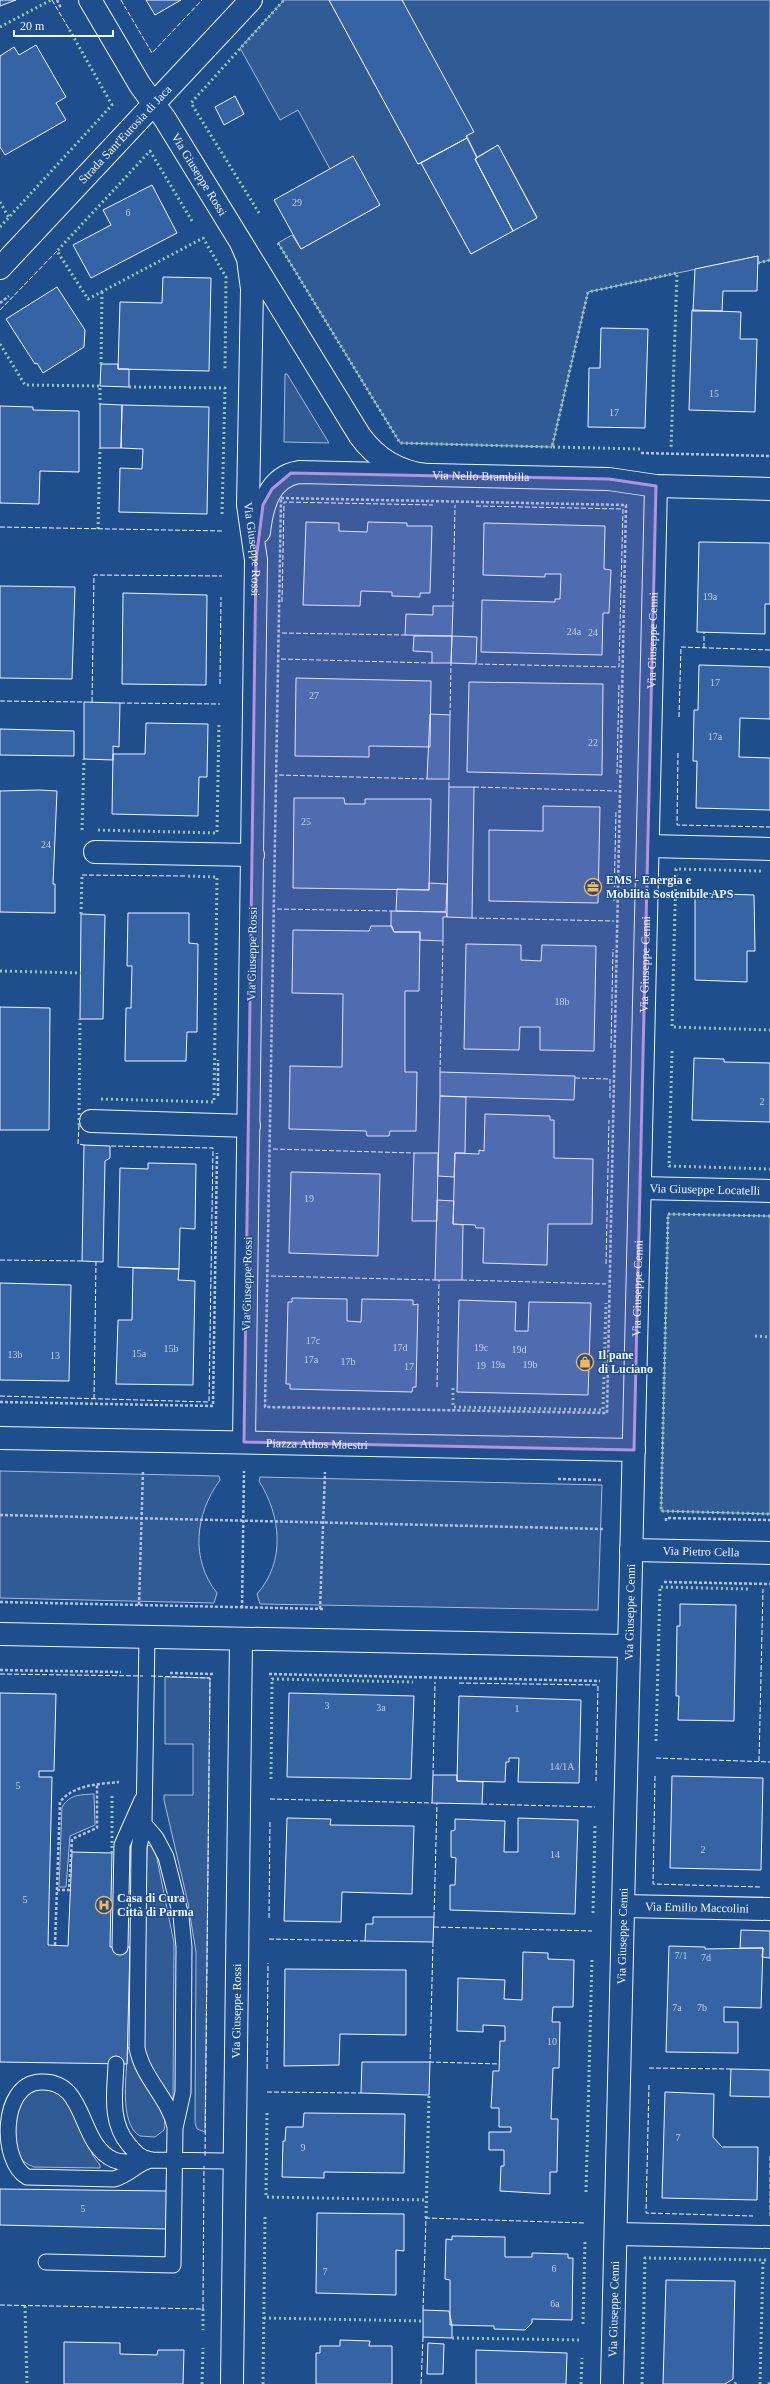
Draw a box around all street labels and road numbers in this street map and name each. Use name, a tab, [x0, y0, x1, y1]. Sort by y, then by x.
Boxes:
street label: Strada Sant'Eurosia di Jaca	[76, 82, 175, 187]
street label: Via Giuseppe Rossi	[168, 131, 230, 219]
street label: Via Nello Brambilla	[432, 468, 530, 484]
street label: Via Giuseppe Rossi	[241, 501, 263, 597]
street label: Via Giuseppe Cenni	[644, 591, 661, 689]
street label: Via Giuseppe Rossi	[244, 906, 260, 1001]
street label: Via Giuseppe Cenni	[637, 915, 653, 1013]
street label: Via Giuseppe Locatelli	[650, 1181, 761, 1198]
street label: Via Giuseppe Rossi	[239, 1236, 255, 1331]
street label: Via Giuseppe Cenni	[629, 1239, 646, 1337]
street label: Piazza Athos Maestri	[266, 1436, 369, 1452]
street label: Via Pietro Cella	[662, 1544, 740, 1559]
street label: Via Giuseppe Cenni	[622, 1563, 638, 1661]
street label: Via Giuseppe Cenni	[614, 1887, 631, 1985]
street label: Via Emilio Maccolini	[645, 1899, 750, 1916]
street label: Via Giuseppe Rossi	[229, 1963, 244, 2058]
street label: Via Giuseppe Cenni	[606, 2260, 622, 2357]

